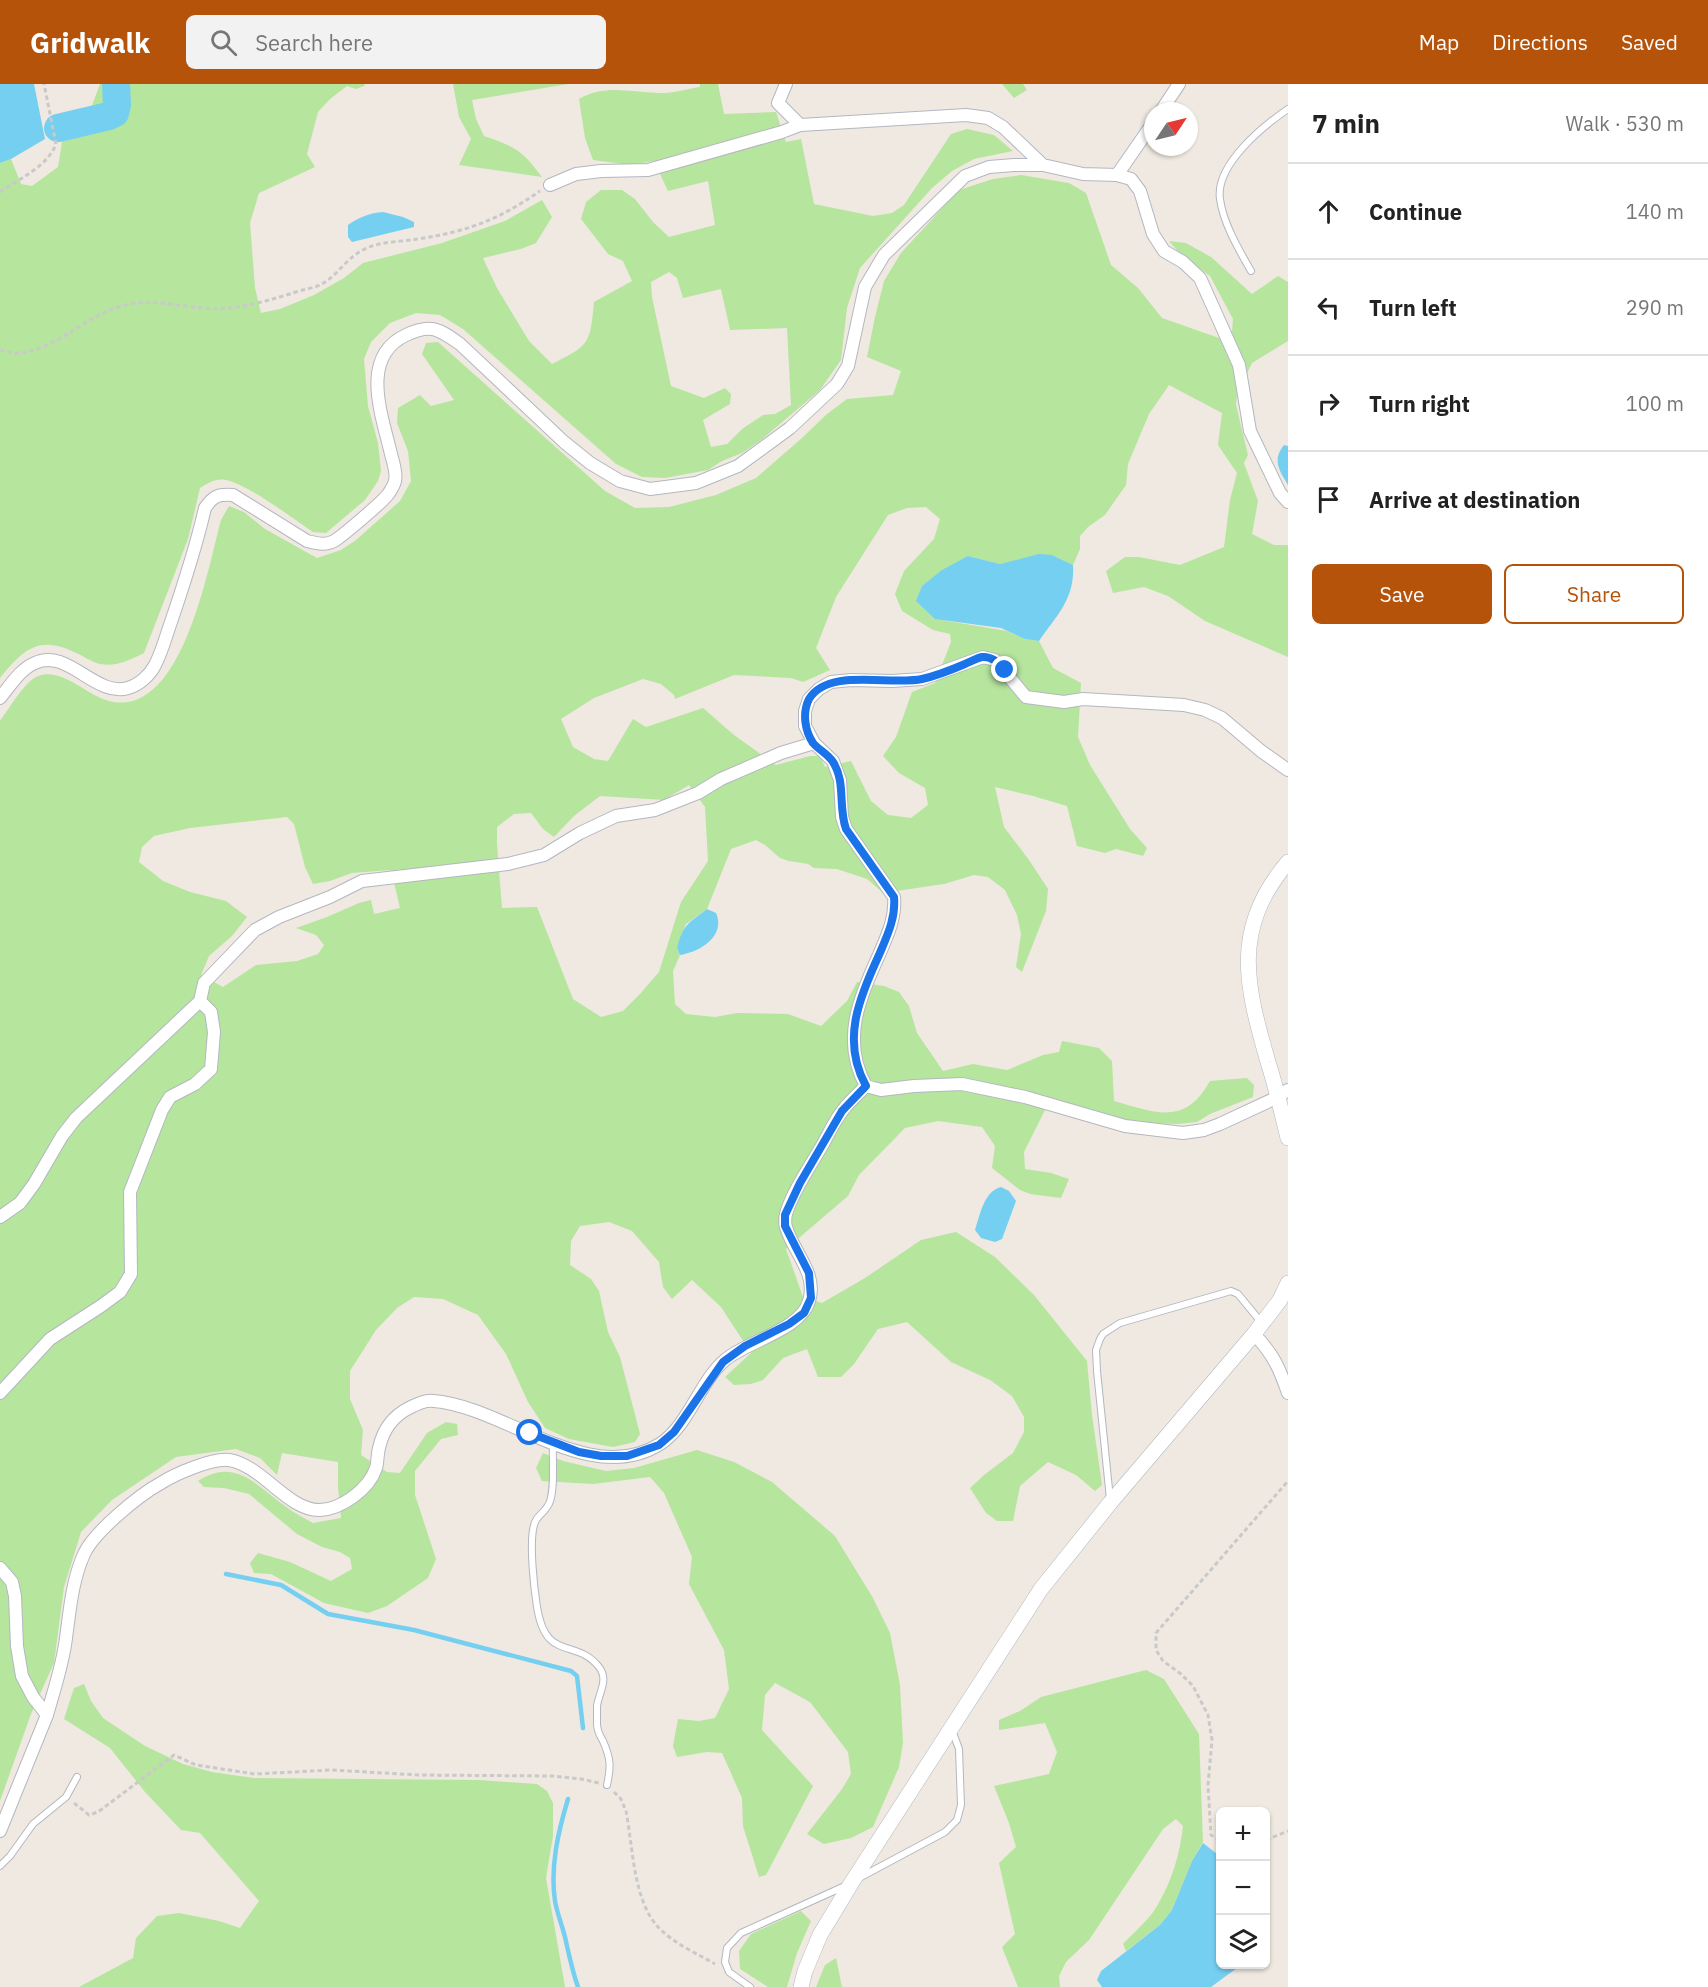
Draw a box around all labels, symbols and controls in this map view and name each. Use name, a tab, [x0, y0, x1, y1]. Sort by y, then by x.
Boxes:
search box	[186, 15, 606, 69]
text: Gridwalk	[30, 24, 150, 61]
icon: search	[207, 26, 240, 59]
text: Search here	[255, 28, 373, 57]
text: Map	[1419, 28, 1459, 56]
text: Directions	[1492, 28, 1588, 56]
text: Saved	[1621, 28, 1678, 56]
north arrow	[1144, 102, 1198, 156]
text: 7 min	[1312, 106, 1380, 140]
text: Walk · 530 m	[1566, 110, 1684, 137]
icon: ahead	[1312, 195, 1345, 228]
text: Continue	[1369, 197, 1462, 226]
text: 140 m	[1626, 198, 1684, 225]
icon: left	[1312, 291, 1345, 324]
text: Turn left	[1369, 293, 1457, 322]
text: 290 m	[1626, 294, 1684, 321]
icon: right	[1312, 387, 1345, 420]
text: Turn right	[1369, 389, 1470, 418]
text: 100 m	[1626, 390, 1684, 417]
icon: arrive	[1312, 483, 1345, 516]
text: Arrive at destination	[1369, 485, 1580, 514]
button: Save	[1312, 564, 1492, 624]
button: Share	[1504, 564, 1684, 624]
route end	[991, 656, 1017, 682]
route start	[516, 1419, 542, 1445]
map controls	[1216, 1807, 1270, 1969]
button: +	[1216, 1807, 1270, 1861]
button: −	[1216, 1861, 1270, 1915]
button: layers	[1216, 1915, 1270, 1969]

